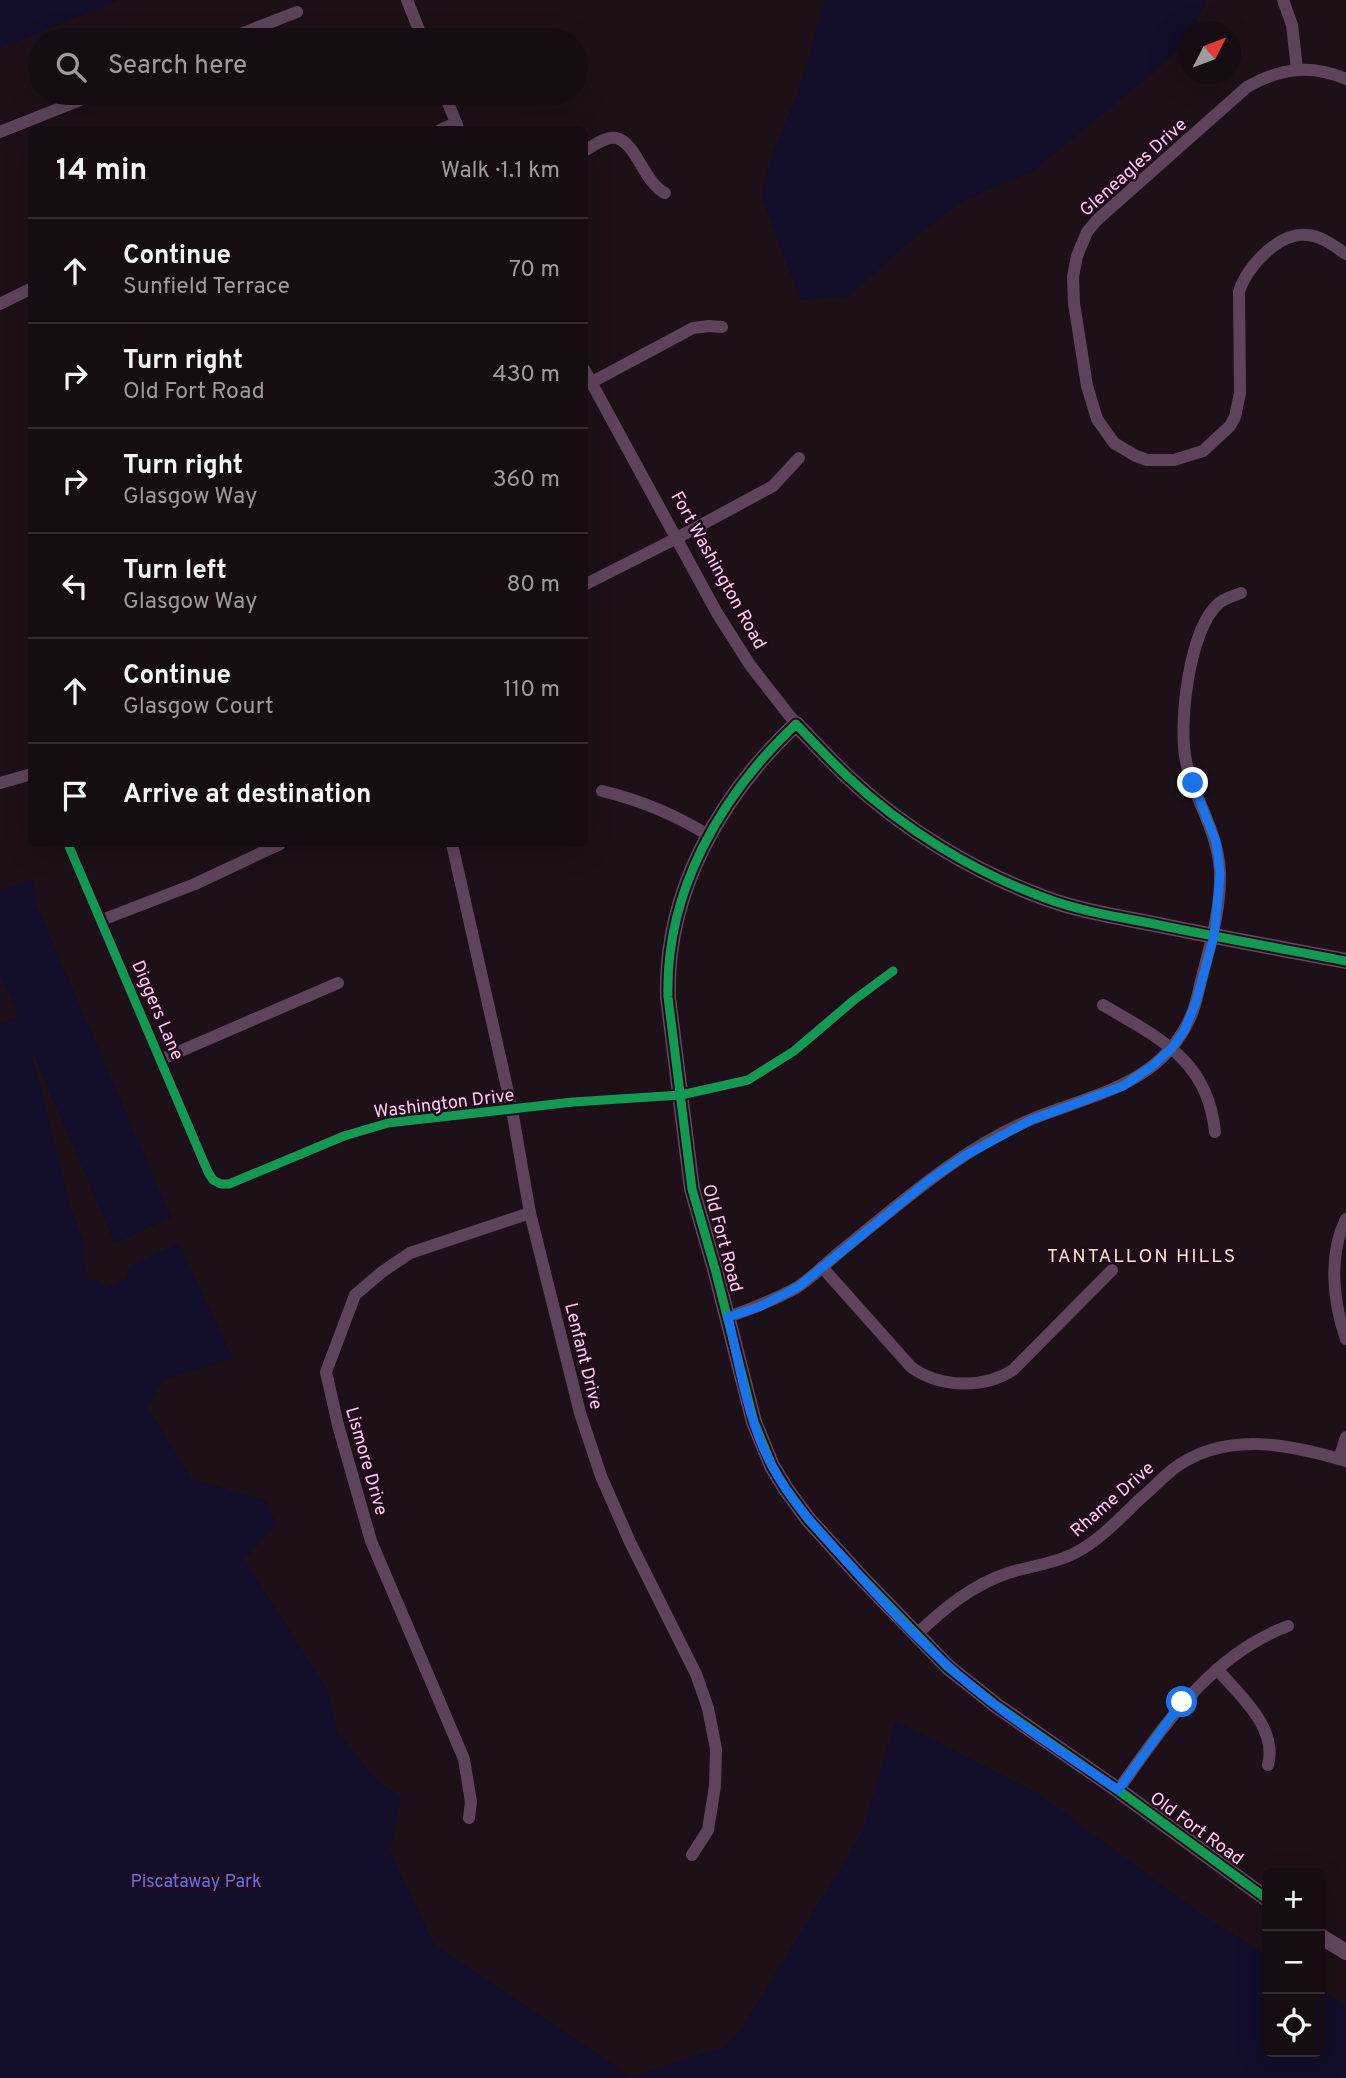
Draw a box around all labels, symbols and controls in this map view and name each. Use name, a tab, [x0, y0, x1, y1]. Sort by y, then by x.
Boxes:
north arrow	[1178, 21, 1241, 84]
search box	[28, 28, 588, 105]
icon: search	[52, 48, 90, 86]
text: Search here	[108, 50, 247, 83]
street label: Gleneagles Drive	[1076, 114, 1192, 222]
text: 14 min	[56, 153, 147, 190]
text: Walk · 1.1 km	[441, 157, 560, 186]
text: Continue	[123, 240, 231, 273]
icon: ahead	[56, 252, 94, 290]
text: 70 m	[509, 256, 560, 285]
text: Sunfield Terrace	[123, 273, 290, 302]
text: Turn right	[123, 345, 243, 378]
icon: right	[56, 357, 94, 395]
text: 430 m	[492, 361, 560, 390]
text: Old Fort Road	[123, 378, 265, 407]
text: Turn right	[123, 450, 243, 483]
icon: right	[56, 462, 94, 500]
text: 360 m	[493, 466, 560, 495]
text: Glasgow Way	[123, 483, 257, 512]
street label: Fort Washington Road	[665, 488, 771, 654]
text: Turn left	[123, 555, 227, 588]
icon: left	[56, 567, 94, 605]
text: 80 m	[507, 571, 560, 600]
text: Glasgow Way	[123, 588, 257, 617]
text: Continue	[123, 660, 231, 693]
icon: ahead	[56, 672, 94, 710]
text: 110 m	[503, 676, 560, 705]
text: Glasgow Court	[123, 693, 274, 722]
route end	[1177, 767, 1208, 798]
icon: arrive	[56, 777, 94, 815]
text: Arrive at destination	[123, 779, 371, 812]
street label: Diggers Lane	[125, 957, 188, 1064]
street label: Washington Drive	[373, 1084, 516, 1125]
street label: Old Fort Road	[696, 1182, 747, 1295]
district label: TANTALLON HILLS	[1047, 1245, 1237, 1269]
street label: Lenfant Drive	[558, 1301, 607, 1412]
street label: Lismore Drive	[339, 1405, 392, 1518]
street label: Rhame Drive	[1066, 1457, 1160, 1543]
route start	[1166, 1686, 1197, 1717]
street label: Old Fort Road	[1145, 1787, 1248, 1871]
map controls	[1262, 1868, 1325, 2057]
button: +	[1262, 1868, 1325, 1931]
park label: Piscataway Park	[130, 1871, 262, 1894]
button: −	[1262, 1931, 1325, 1994]
button: locate	[1262, 1994, 1325, 2057]

